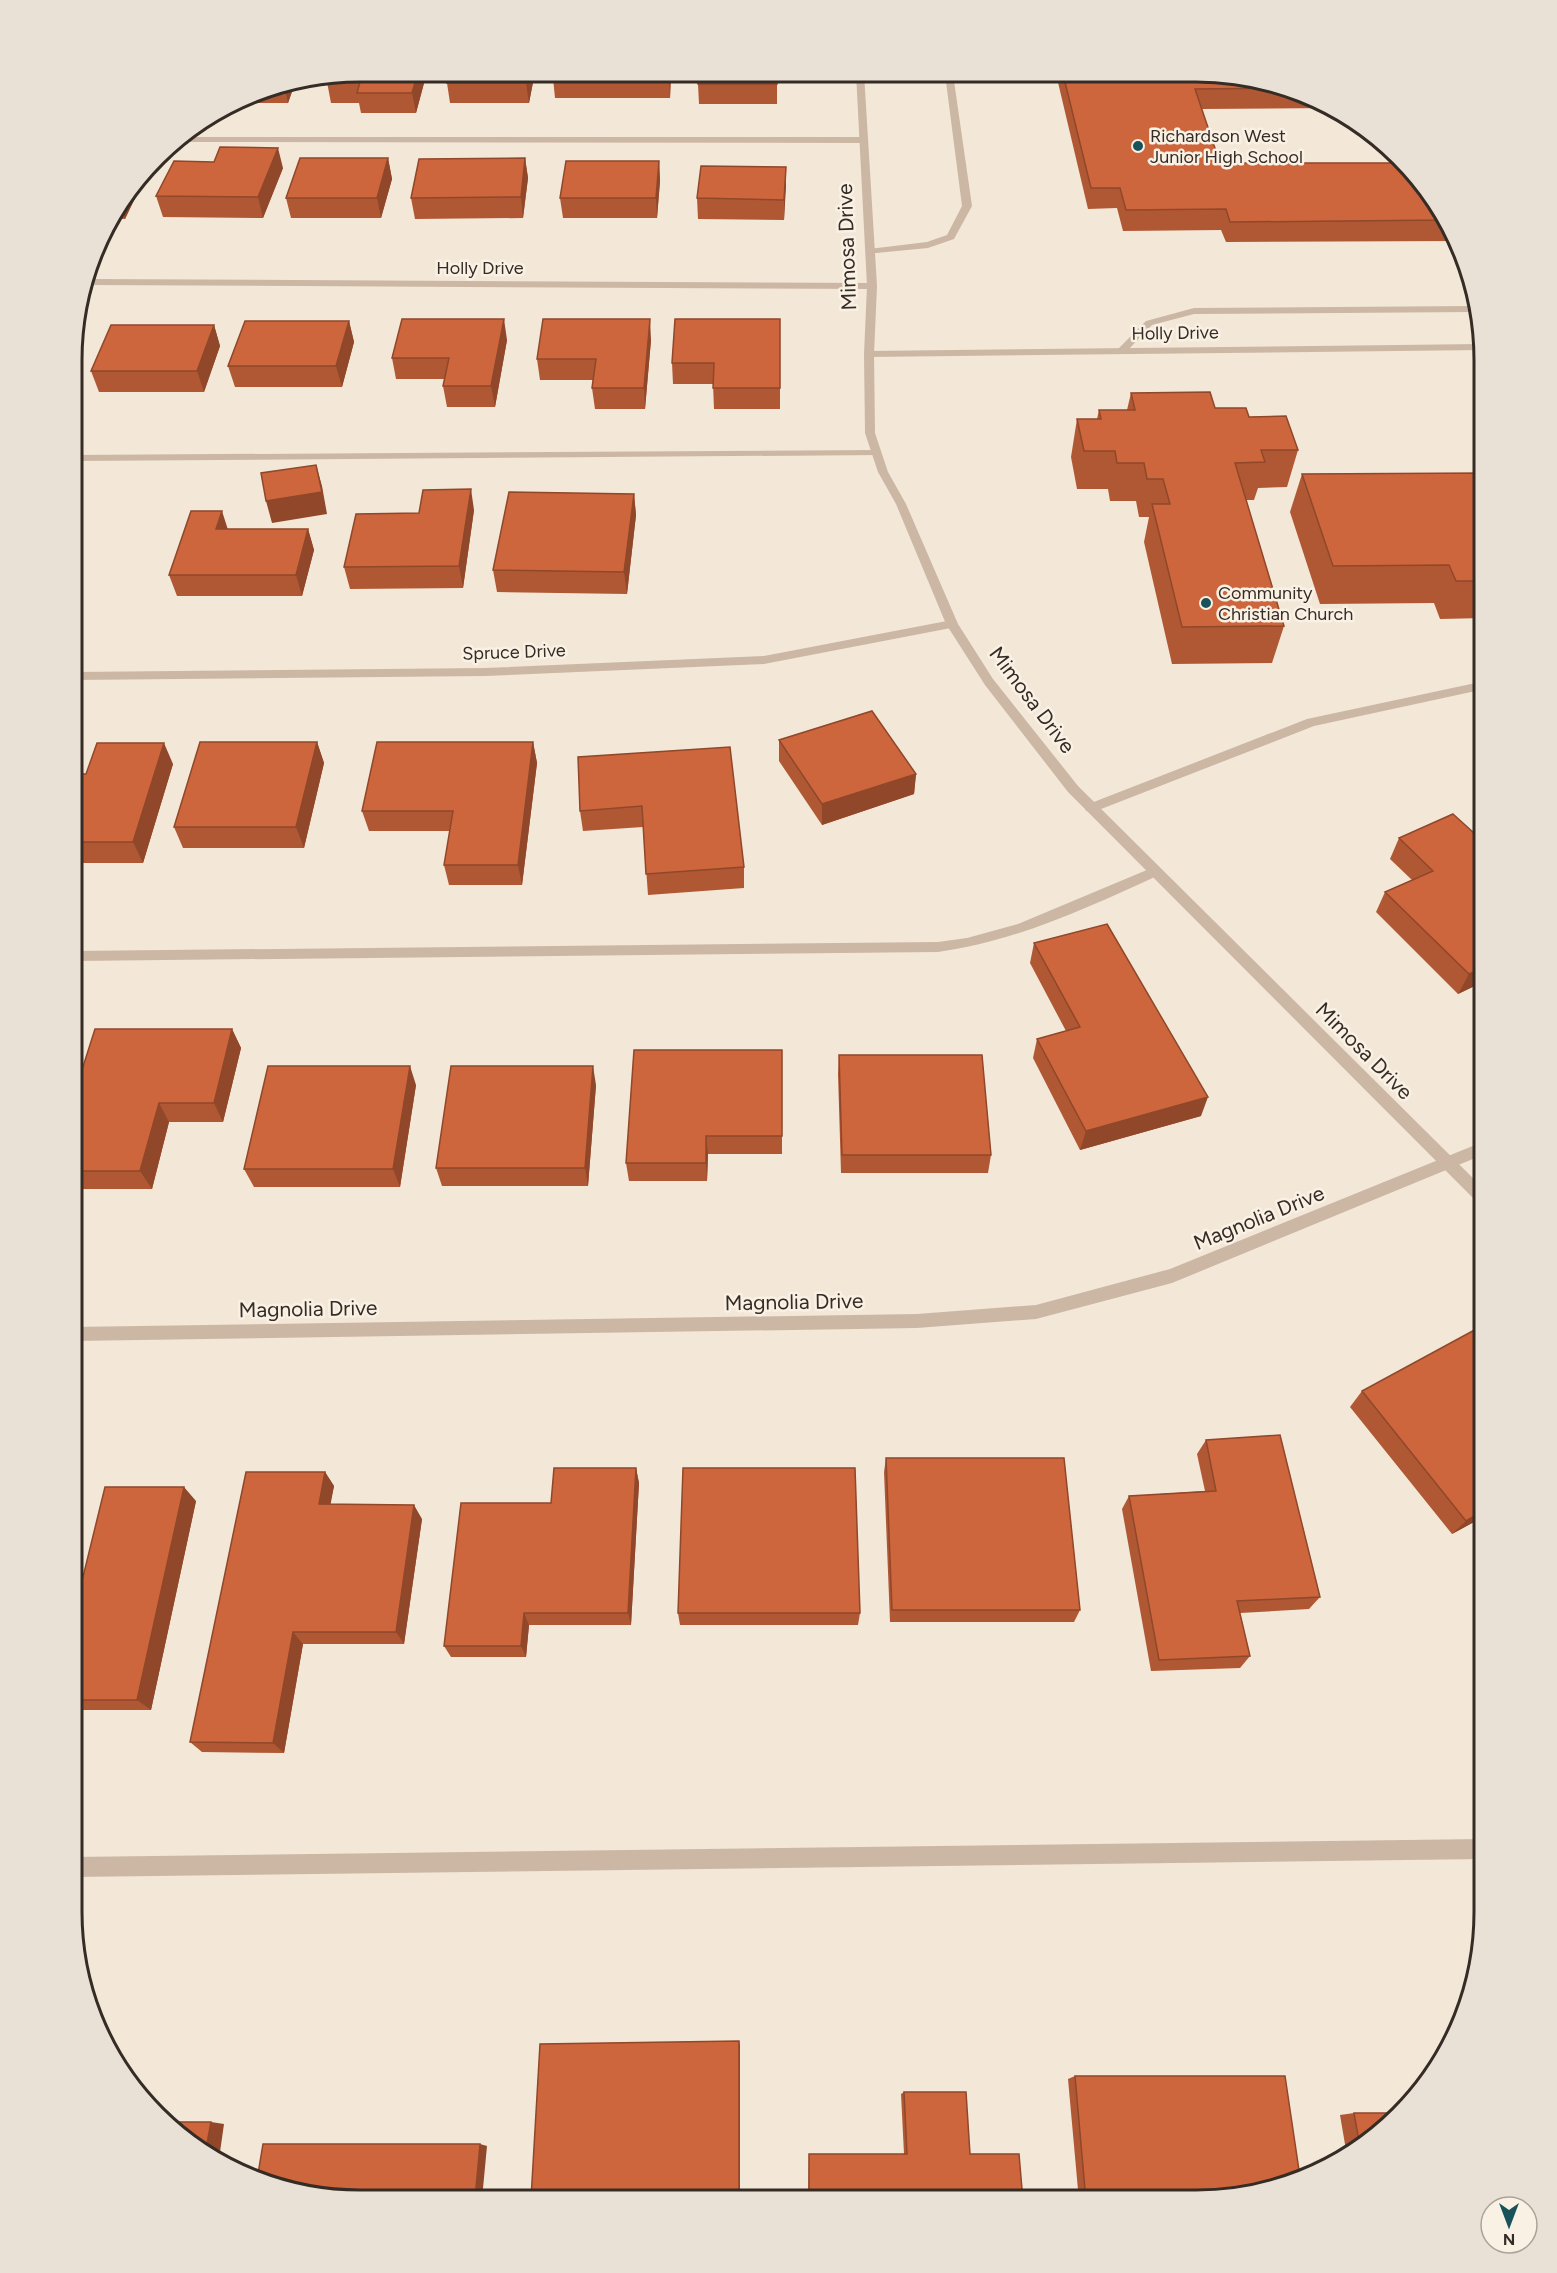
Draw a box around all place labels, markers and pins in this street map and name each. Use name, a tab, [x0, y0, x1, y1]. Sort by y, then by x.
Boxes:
place label: Richardson West Junior High School	[1150, 125, 1303, 168]
marker: Richardson West Junior High School	[1131, 139, 1145, 153]
place label: Community Christian Church	[1218, 582, 1353, 625]
marker: Community Christian Church	[1199, 596, 1213, 610]

